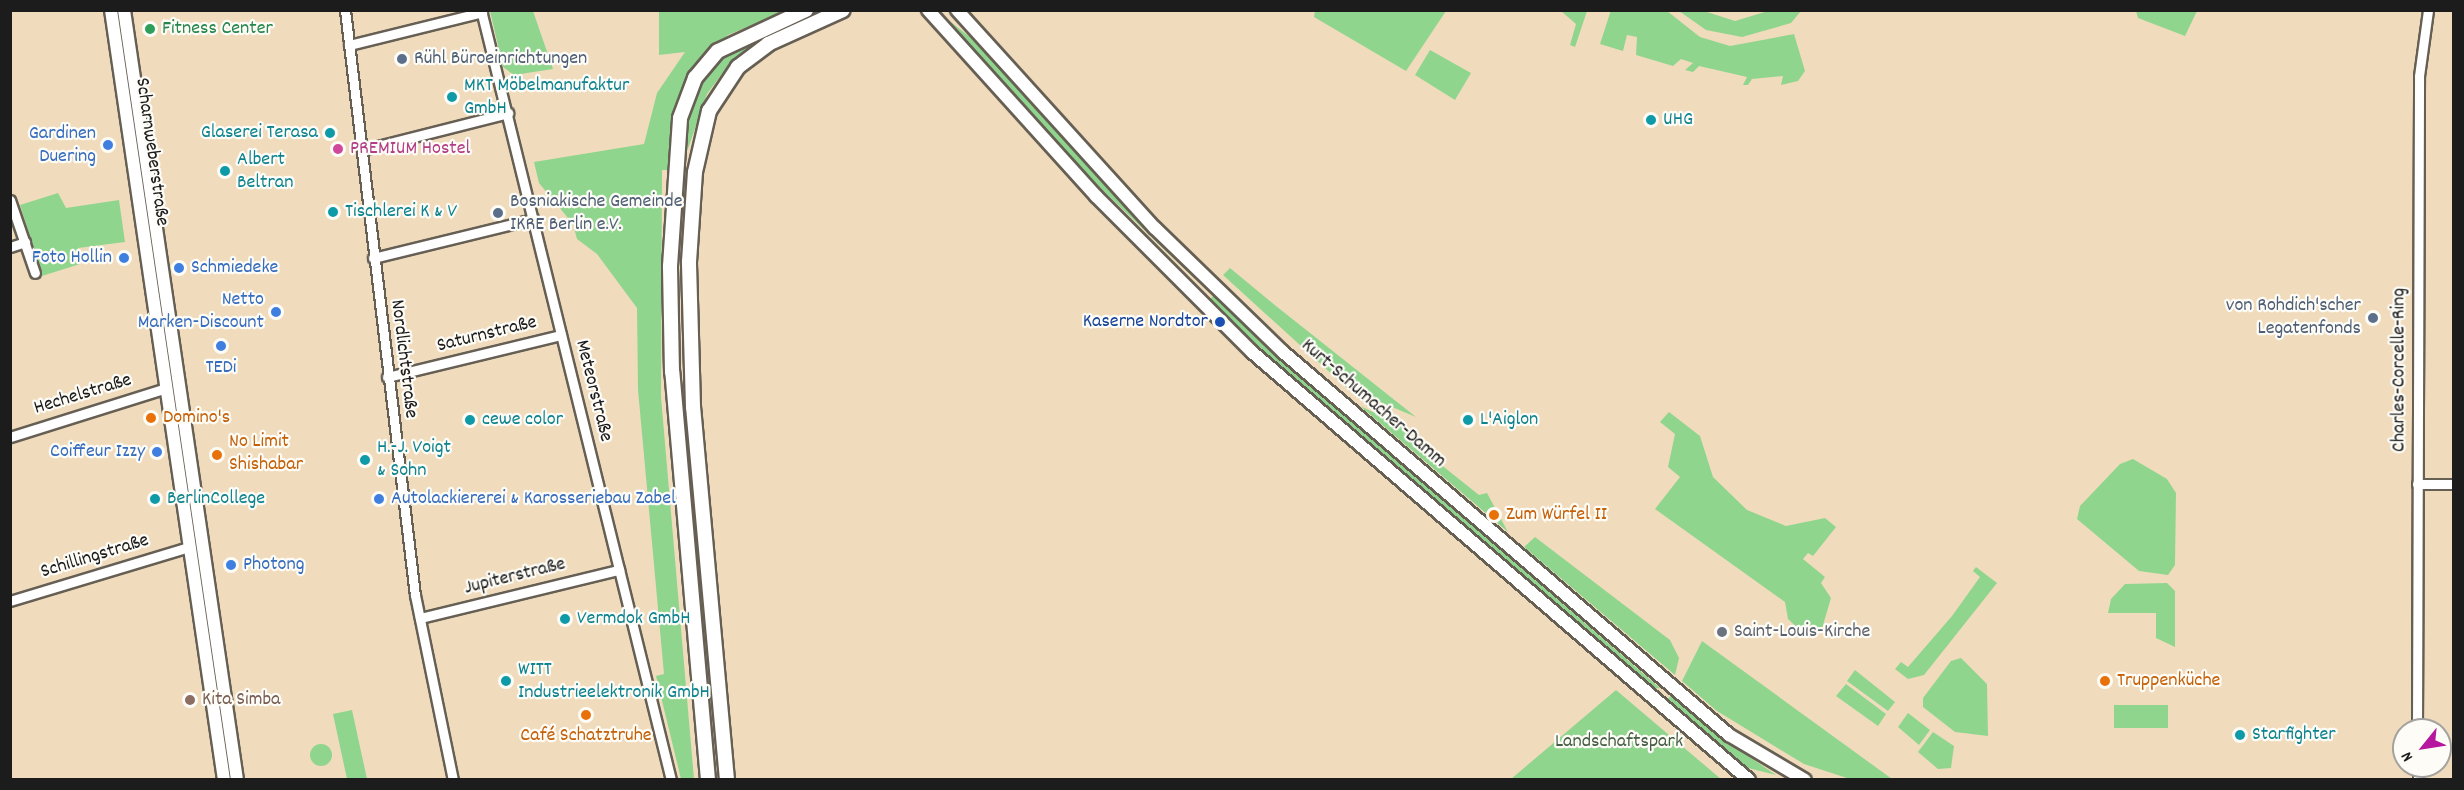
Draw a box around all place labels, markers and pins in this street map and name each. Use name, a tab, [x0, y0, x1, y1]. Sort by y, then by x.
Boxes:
place label: Fitness Center	[162, 17, 273, 41]
marker: Fitness Center	[143, 22, 157, 36]
place label: Rühl Büroeinrichtungen	[414, 47, 587, 71]
marker: Rühl Büroeinrichtungen	[395, 52, 409, 66]
place label: MKT Möbelmanufaktur GmbH	[464, 74, 629, 121]
marker: MKT Möbelmanufaktur GmbH	[445, 90, 459, 104]
place label: UHG	[1663, 108, 1693, 132]
marker: UHG	[1644, 113, 1658, 127]
place label: Glaserei Terasa	[201, 121, 318, 145]
place label: Gardinen Duering	[29, 122, 96, 169]
marker: Glaserei Terasa	[323, 126, 337, 140]
place label: PREMIUM Hostel	[350, 137, 470, 161]
marker: Gardinen Duering	[101, 138, 115, 152]
marker: PREMIUM Hostel	[331, 142, 345, 156]
place label: Albert Beltran	[237, 148, 293, 195]
marker: Albert Beltran	[218, 164, 232, 178]
place label: Bosniakische Gemeinde IKRE Berlin e.V.	[510, 190, 682, 237]
place label: Tischlerei K & V	[345, 200, 457, 224]
marker: Tischlerei K & V	[326, 205, 340, 219]
marker: Bosniakische Gemeinde IKRE Berlin e.V.	[491, 206, 505, 220]
place label: Foto Hollin	[32, 246, 112, 270]
marker: Foto Hollin	[117, 251, 131, 265]
place label: Schmiedeke	[191, 256, 278, 280]
marker: Schmiedeke	[172, 261, 186, 275]
place label: Netto Marken-Discount	[138, 288, 264, 335]
place label: von Rohdich'scher Legatenfonds	[2226, 294, 2361, 341]
marker: Netto Marken-Discount	[269, 305, 283, 319]
place label: Kaserne Nordtor	[1083, 310, 1208, 334]
marker: von Rohdich'scher Legatenfonds	[2366, 311, 2380, 325]
marker: Kaserne Nordtor	[1213, 315, 1227, 329]
marker: TEDi	[214, 339, 228, 353]
place label: TEDi	[205, 356, 237, 380]
place label: Domino's	[163, 406, 230, 430]
place label: cewe color	[482, 408, 563, 432]
place label: L'Aiglon	[1480, 408, 1538, 432]
marker: Domino's	[144, 411, 158, 425]
marker: cewe color	[463, 413, 477, 427]
marker: L'Aiglon	[1461, 413, 1475, 427]
place label: No Limit Shishabar	[229, 431, 303, 478]
place label: H.-J. Voigt & Sohn	[377, 436, 451, 483]
place label: Coiffeur Izzy	[50, 440, 145, 464]
marker: Coiffeur Izzy	[150, 445, 164, 459]
marker: No Limit Shishabar	[210, 448, 224, 462]
marker: H.-J. Voigt & Sohn	[358, 453, 372, 467]
place label: BerlinCollege	[167, 487, 265, 511]
place label: Autolackiererei & Karosseriebau Zabel	[391, 487, 676, 511]
marker: BerlinCollege	[148, 492, 162, 506]
marker: Autolackiererei & Karosseriebau Zabel	[372, 492, 386, 506]
place label: Zum Würfel II	[1506, 503, 1607, 527]
marker: Zum Würfel II	[1487, 508, 1501, 522]
place label: Photong	[243, 553, 304, 577]
marker: Photong	[224, 558, 238, 572]
place label: Vermdok GmbH	[577, 607, 690, 631]
marker: Vermdok GmbH	[558, 612, 572, 626]
place label: Saint-Louis-Kirche	[1734, 620, 1870, 644]
marker: Saint-Louis-Kirche	[1715, 625, 1729, 639]
place label: WITT Industrieelektronik GmbH	[518, 658, 710, 705]
place label: Truppenküche	[2117, 669, 2220, 693]
marker: WITT Industrieelektronik GmbH	[499, 674, 513, 688]
marker: Truppenküche	[2098, 674, 2112, 688]
place label: Kita Simba	[202, 688, 280, 712]
marker: Kita Simba	[183, 693, 197, 707]
marker: Café Schatztruhe	[579, 708, 593, 722]
place label: Starfighter	[2252, 723, 2336, 747]
place label: Café Schatztruhe	[520, 724, 652, 748]
marker: Starfighter	[2233, 728, 2247, 742]

